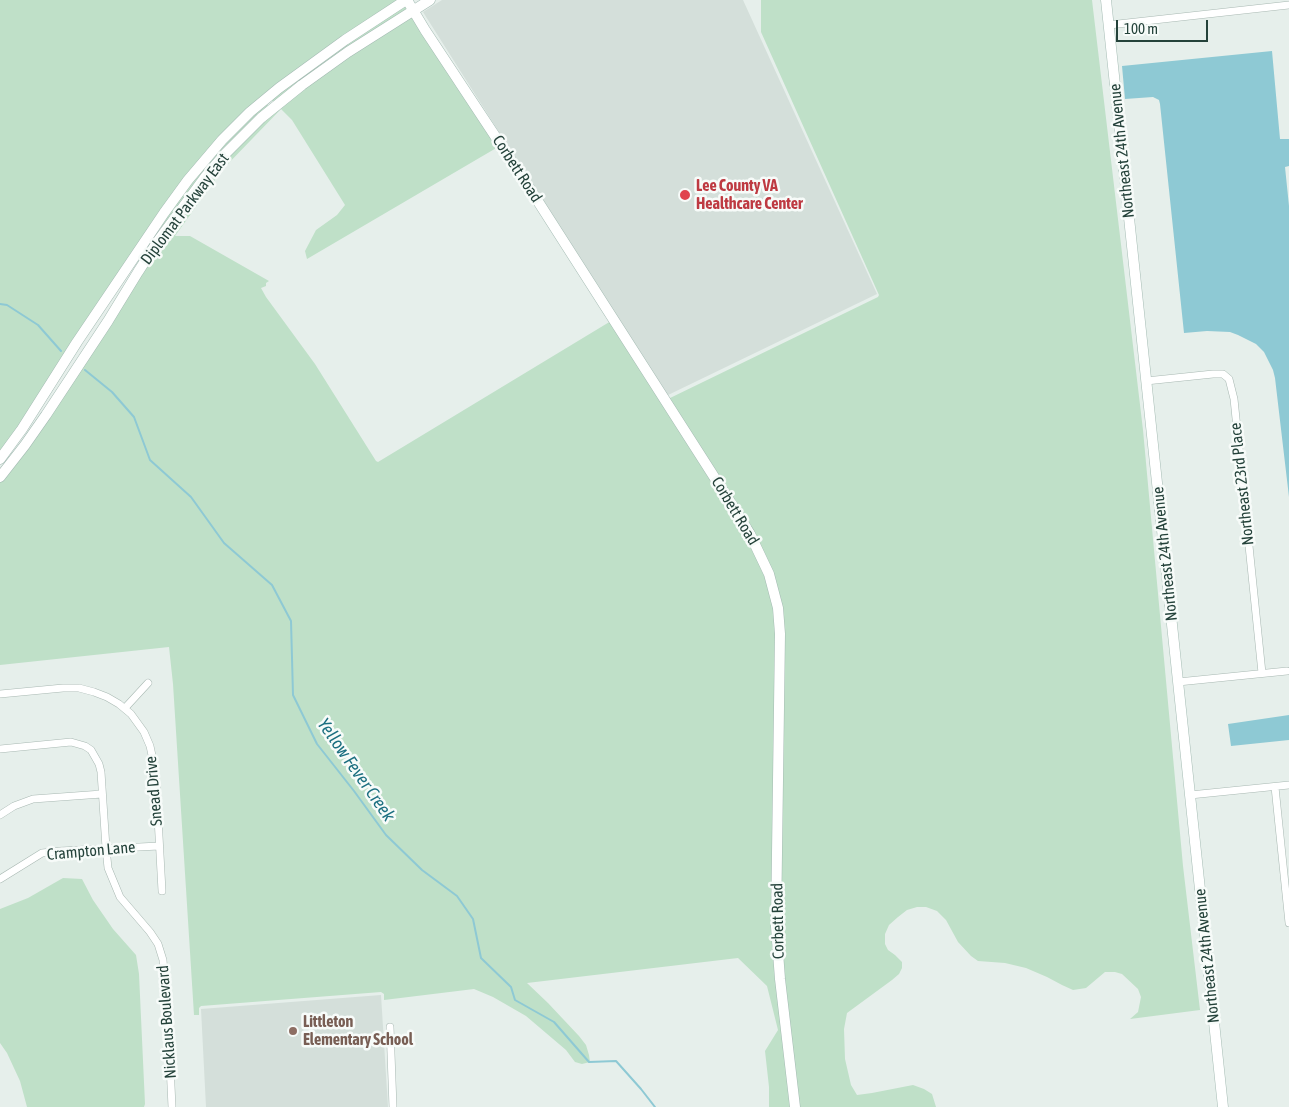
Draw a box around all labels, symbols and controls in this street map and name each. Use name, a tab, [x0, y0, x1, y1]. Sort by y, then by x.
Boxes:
scale bar	[1119, 10, 1212, 42]
text: 100 m	[1124, 20, 1158, 37]
street label: Northeast 24th Avenue	[1105, 83, 1139, 219]
street label: Corbett Road	[488, 132, 546, 206]
street label: Diplomat Parkway East	[137, 150, 233, 268]
place label: Lee County VA Healthcare Center	[696, 176, 803, 214]
marker: Lee County VA Healthcare Center	[678, 188, 692, 202]
street label: Northeast 23rd Place	[1226, 422, 1258, 546]
street label: Corbett Road	[707, 473, 763, 549]
street label: Northeast 24th Avenue	[1148, 486, 1182, 622]
water label: Yellow Fever Creek	[313, 714, 399, 826]
street label: Snead Drive	[141, 755, 167, 827]
street label: Crampton Lane	[46, 838, 136, 864]
street label: Corbett Road	[768, 883, 788, 959]
street label: Northeast 24th Avenue	[1190, 888, 1224, 1024]
street label: Nicklaus Boulevard	[153, 965, 181, 1079]
place label: Littleton Elementary School	[303, 1012, 413, 1050]
marker: Littleton Elementary School	[287, 1025, 299, 1037]

